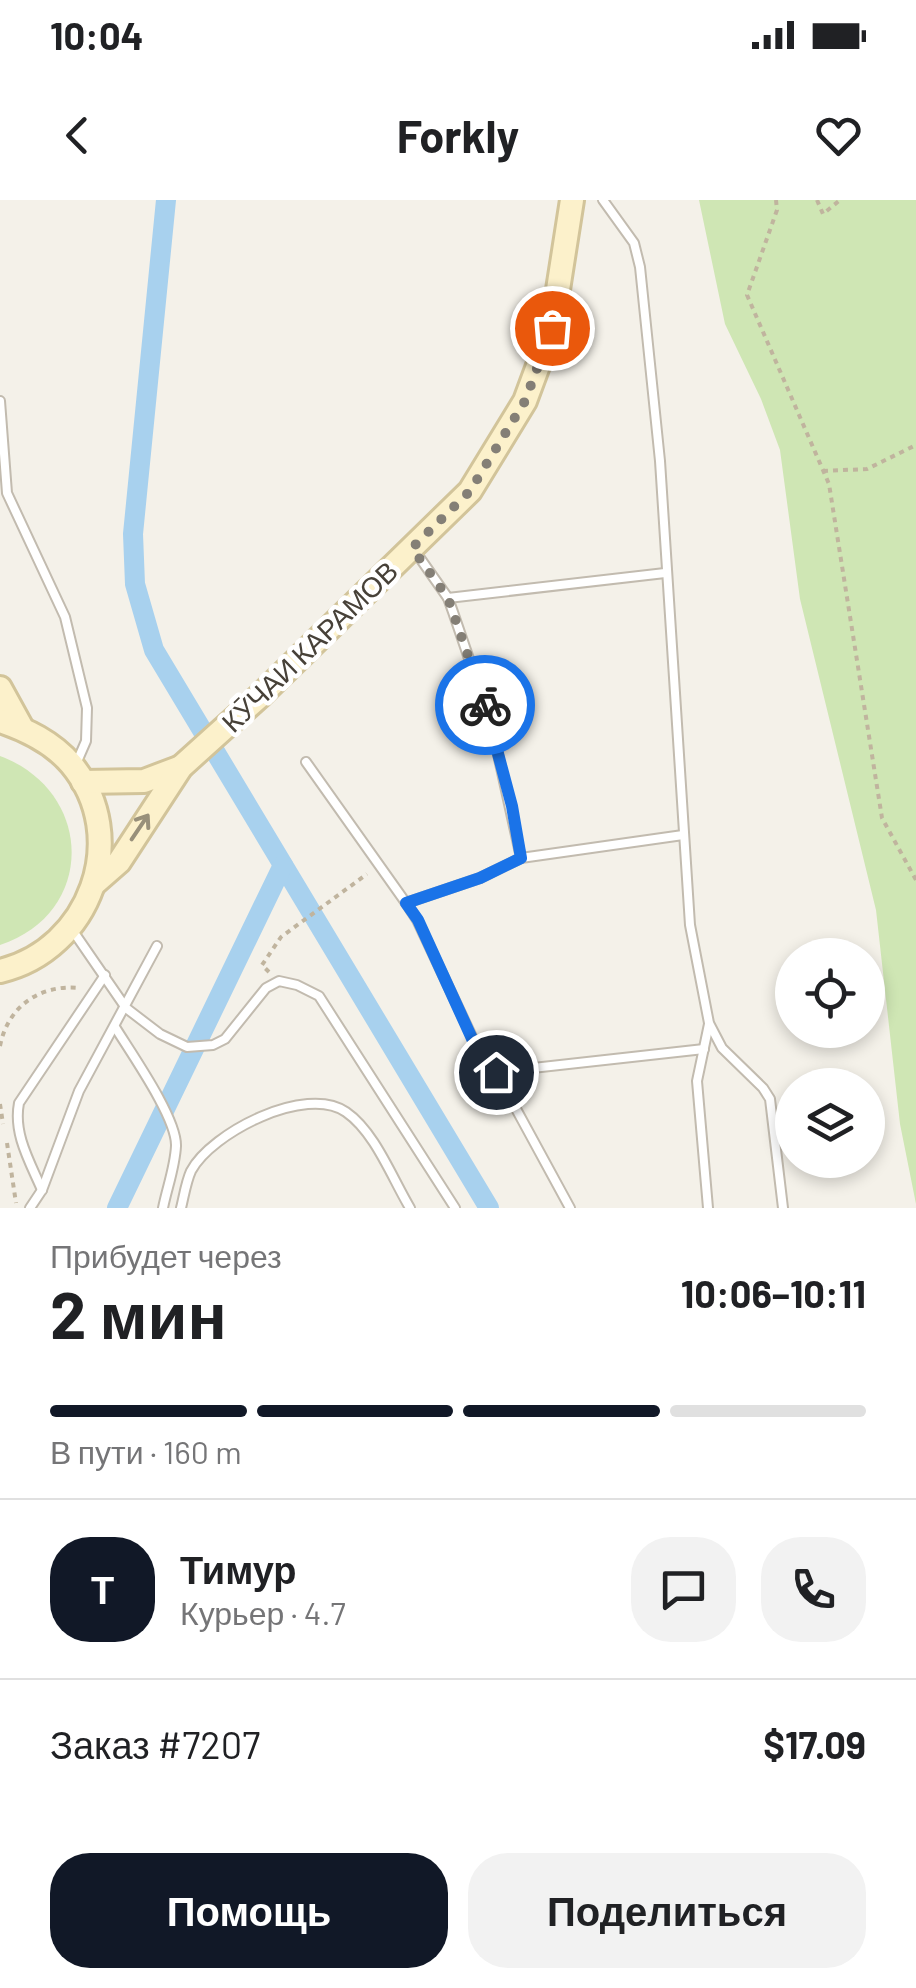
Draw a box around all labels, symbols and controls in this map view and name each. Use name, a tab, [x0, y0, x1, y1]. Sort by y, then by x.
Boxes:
text: 10:04	[50, 12, 144, 58]
icon: back	[50, 108, 105, 163]
text: Forkly	[397, 108, 519, 162]
icon: heart	[811, 108, 866, 163]
pin	[510, 286, 595, 371]
icon: bag	[525, 301, 580, 356]
street label: КӮЧАИ КАРАМОВ	[214, 553, 404, 739]
courier	[435, 655, 535, 755]
icon: bike	[458, 678, 513, 733]
one-way arrow	[129, 813, 150, 841]
map controls	[775, 938, 885, 1178]
button: locate	[775, 938, 885, 1048]
pin	[454, 1030, 539, 1115]
icon: home	[469, 1045, 524, 1100]
button: layers	[775, 1068, 885, 1178]
text: Прибудет через	[50, 1236, 282, 1274]
text: 10:06–10:11	[681, 1270, 866, 1316]
text: 2 мин	[50, 1274, 227, 1352]
text: В пути · 160 m	[50, 1432, 242, 1470]
button: chat	[631, 1537, 736, 1642]
button: phone	[761, 1537, 866, 1642]
text: Тимур	[180, 1546, 297, 1592]
text: Т	[91, 1566, 114, 1612]
text: Курьер · 4.7	[180, 1593, 346, 1631]
text: Заказ #7207	[50, 1721, 260, 1767]
text: $17.09	[763, 1721, 866, 1767]
button: Помощь	[50, 1853, 448, 1968]
button: Поделиться	[468, 1853, 866, 1968]

